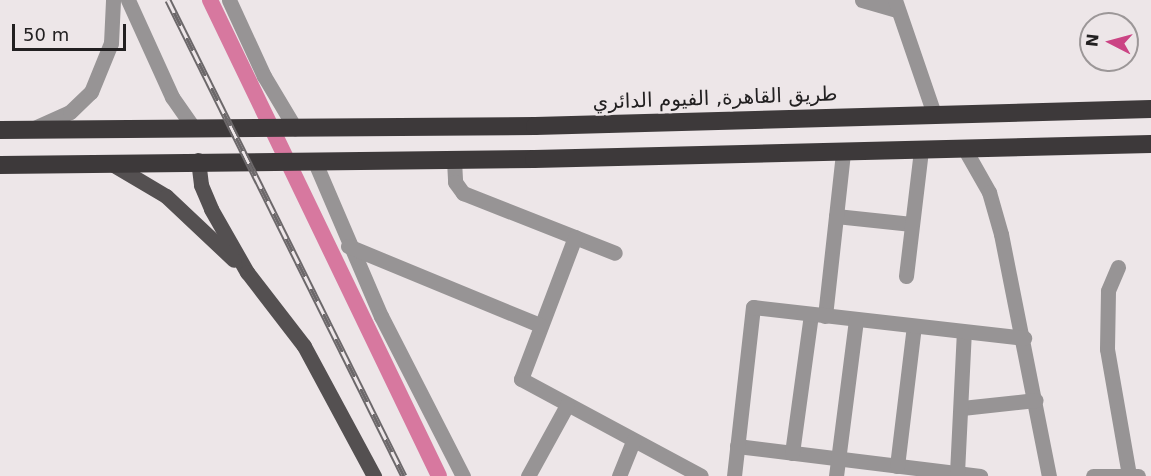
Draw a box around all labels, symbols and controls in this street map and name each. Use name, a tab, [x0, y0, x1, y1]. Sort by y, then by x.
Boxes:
scale bar	[15, 12, 129, 50]
north arrow	[1079, 12, 1139, 72]
text: 50 m	[23, 24, 69, 45]
text: N	[1082, 33, 1103, 48]
street label: طريق القاهرة, الفيوم الدائري	[592, 82, 838, 114]

